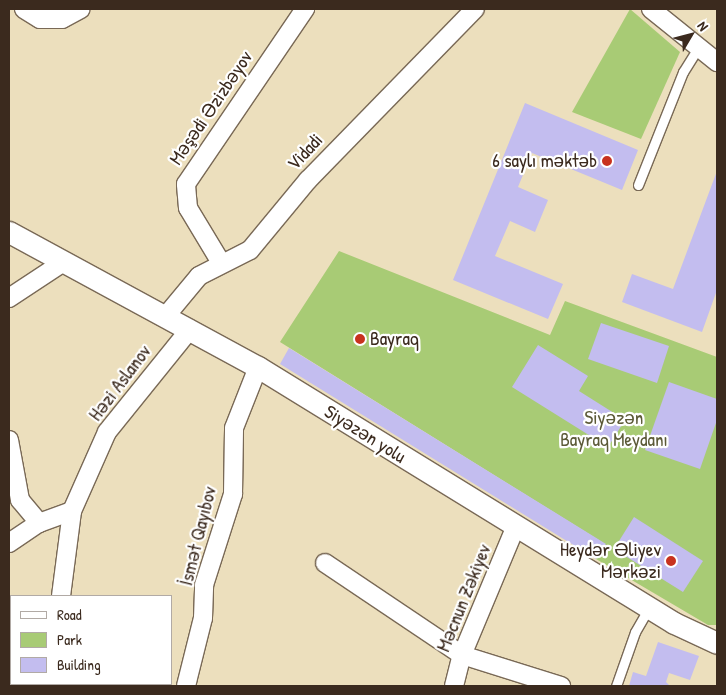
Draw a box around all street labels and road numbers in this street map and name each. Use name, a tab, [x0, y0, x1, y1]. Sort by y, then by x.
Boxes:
street label: Məşədi Əzizbəyov	[165, 47, 257, 169]
street label: Vidadi	[283, 129, 327, 175]
street label: Həzi Aslanov	[84, 341, 156, 425]
street label: Siyəzən yolu	[320, 400, 410, 468]
street label: İsmət Qayıbov	[175, 484, 221, 588]
street label: Məcnun Zəkiyev	[432, 541, 496, 655]

